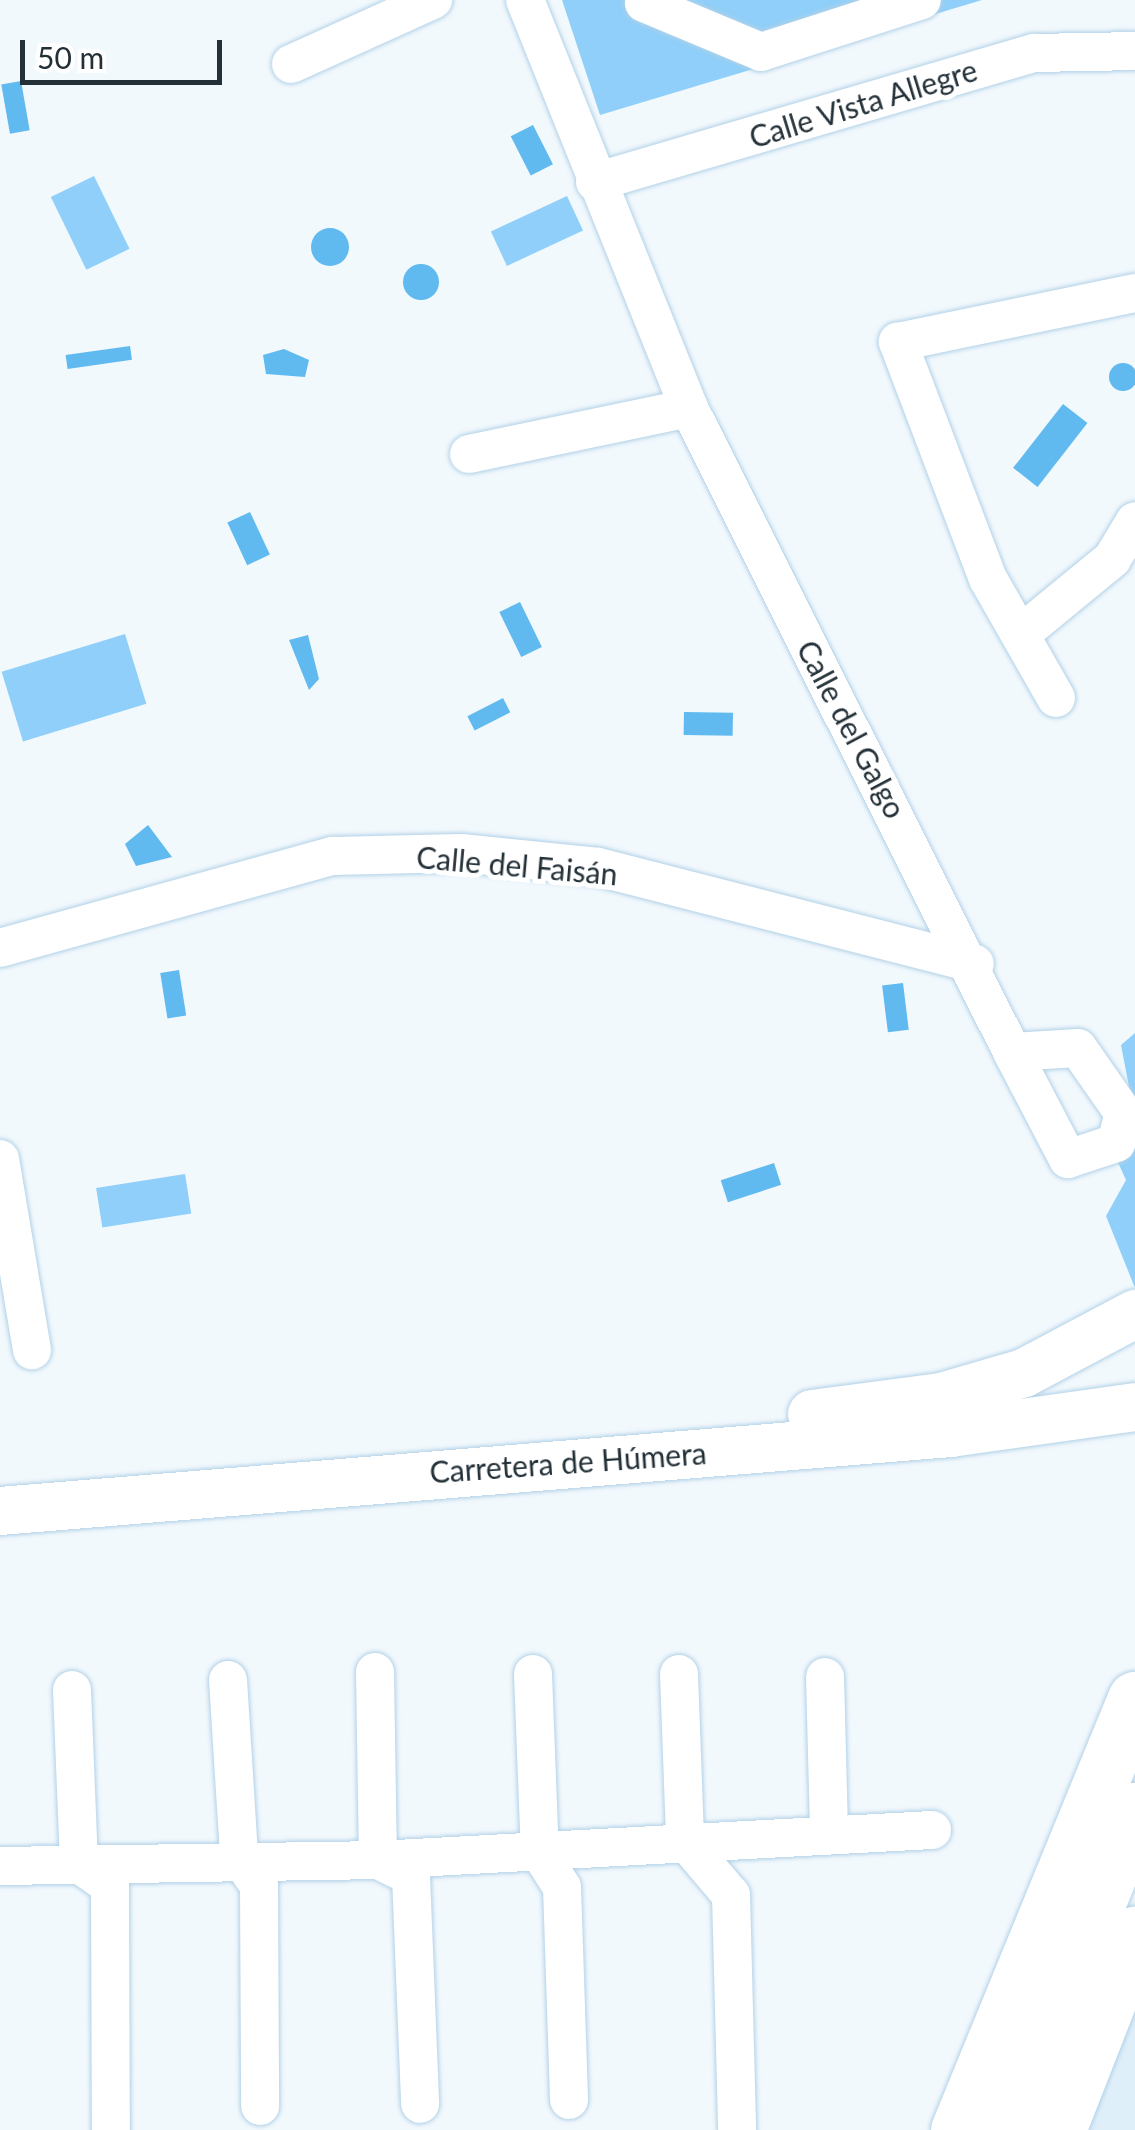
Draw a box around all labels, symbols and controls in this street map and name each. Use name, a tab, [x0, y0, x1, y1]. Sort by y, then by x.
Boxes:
scale bar	[25, 20, 228, 82]
text: 50 m	[37, 39, 104, 75]
street label: Calle Vista Allegre	[744, 51, 982, 155]
street label: Calle del Galgo	[790, 634, 914, 824]
street label: Calle del Faisán	[415, 838, 619, 892]
street label: Carretera de Húmera	[428, 1434, 708, 1490]

